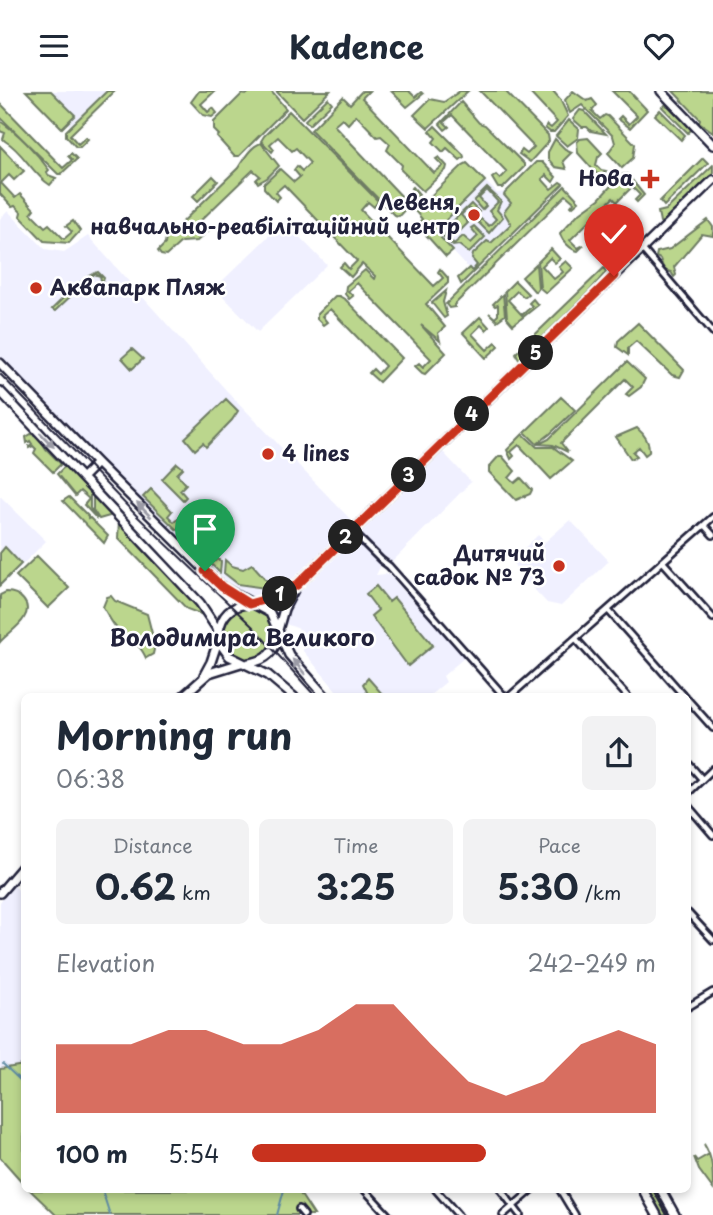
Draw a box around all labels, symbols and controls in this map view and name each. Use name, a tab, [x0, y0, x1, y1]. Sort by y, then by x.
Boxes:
text: Kadence	[289, 22, 424, 70]
icon: menu	[35, 27, 73, 65]
icon: heart	[640, 27, 678, 65]
place label: Нова	[578, 161, 634, 193]
marker: Нова	[640, 169, 660, 189]
place label: Левеня, навчально-реабілітаційний центр	[90, 185, 460, 241]
pin	[584, 204, 644, 276]
marker: Левеня, навчально-реабілітаційний центр	[466, 207, 482, 223]
icon: check	[595, 215, 633, 253]
place label: Аквапарк Пляж	[50, 270, 226, 302]
marker: Аквапарк Пляж	[28, 280, 44, 296]
pin: 5	[518, 335, 554, 371]
text: 5	[529, 338, 542, 366]
pin: 4	[454, 397, 490, 431]
text: 4	[465, 399, 478, 427]
one-way arrow	[39, 432, 56, 449]
place label: 4 lines	[282, 436, 350, 468]
marker: 4 lines	[260, 446, 276, 462]
pin: 3	[392, 457, 426, 493]
text: 3	[402, 460, 415, 488]
pin	[175, 499, 235, 571]
one-way arrow	[136, 502, 153, 518]
icon: arrive	[186, 510, 224, 548]
pin: 2	[328, 519, 364, 555]
text: 2	[339, 522, 352, 550]
place label: Дитячий садок № 73	[414, 536, 545, 592]
marker: Дитячий садок № 73	[551, 558, 567, 574]
pin: 1	[262, 577, 298, 611]
text: 1	[275, 579, 284, 607]
district label: Володимира Великого	[109, 619, 375, 654]
one-way arrow	[291, 658, 307, 676]
text: Morning run	[56, 706, 292, 763]
button: share	[582, 716, 656, 790]
text: 06:38	[56, 761, 125, 796]
text: Distance	[113, 831, 193, 859]
text: Time	[334, 831, 378, 859]
text: Pace	[538, 831, 581, 859]
text: 0.62	[95, 859, 176, 912]
text: 3:25	[316, 859, 396, 912]
text: 5:30	[497, 859, 579, 912]
text: km	[176, 878, 211, 906]
text: /km	[579, 878, 621, 906]
text: Elevation	[56, 945, 155, 980]
text: 242–249 m	[528, 945, 656, 980]
text: 100 m	[56, 1136, 128, 1171]
text: 5:54	[168, 1136, 219, 1171]

